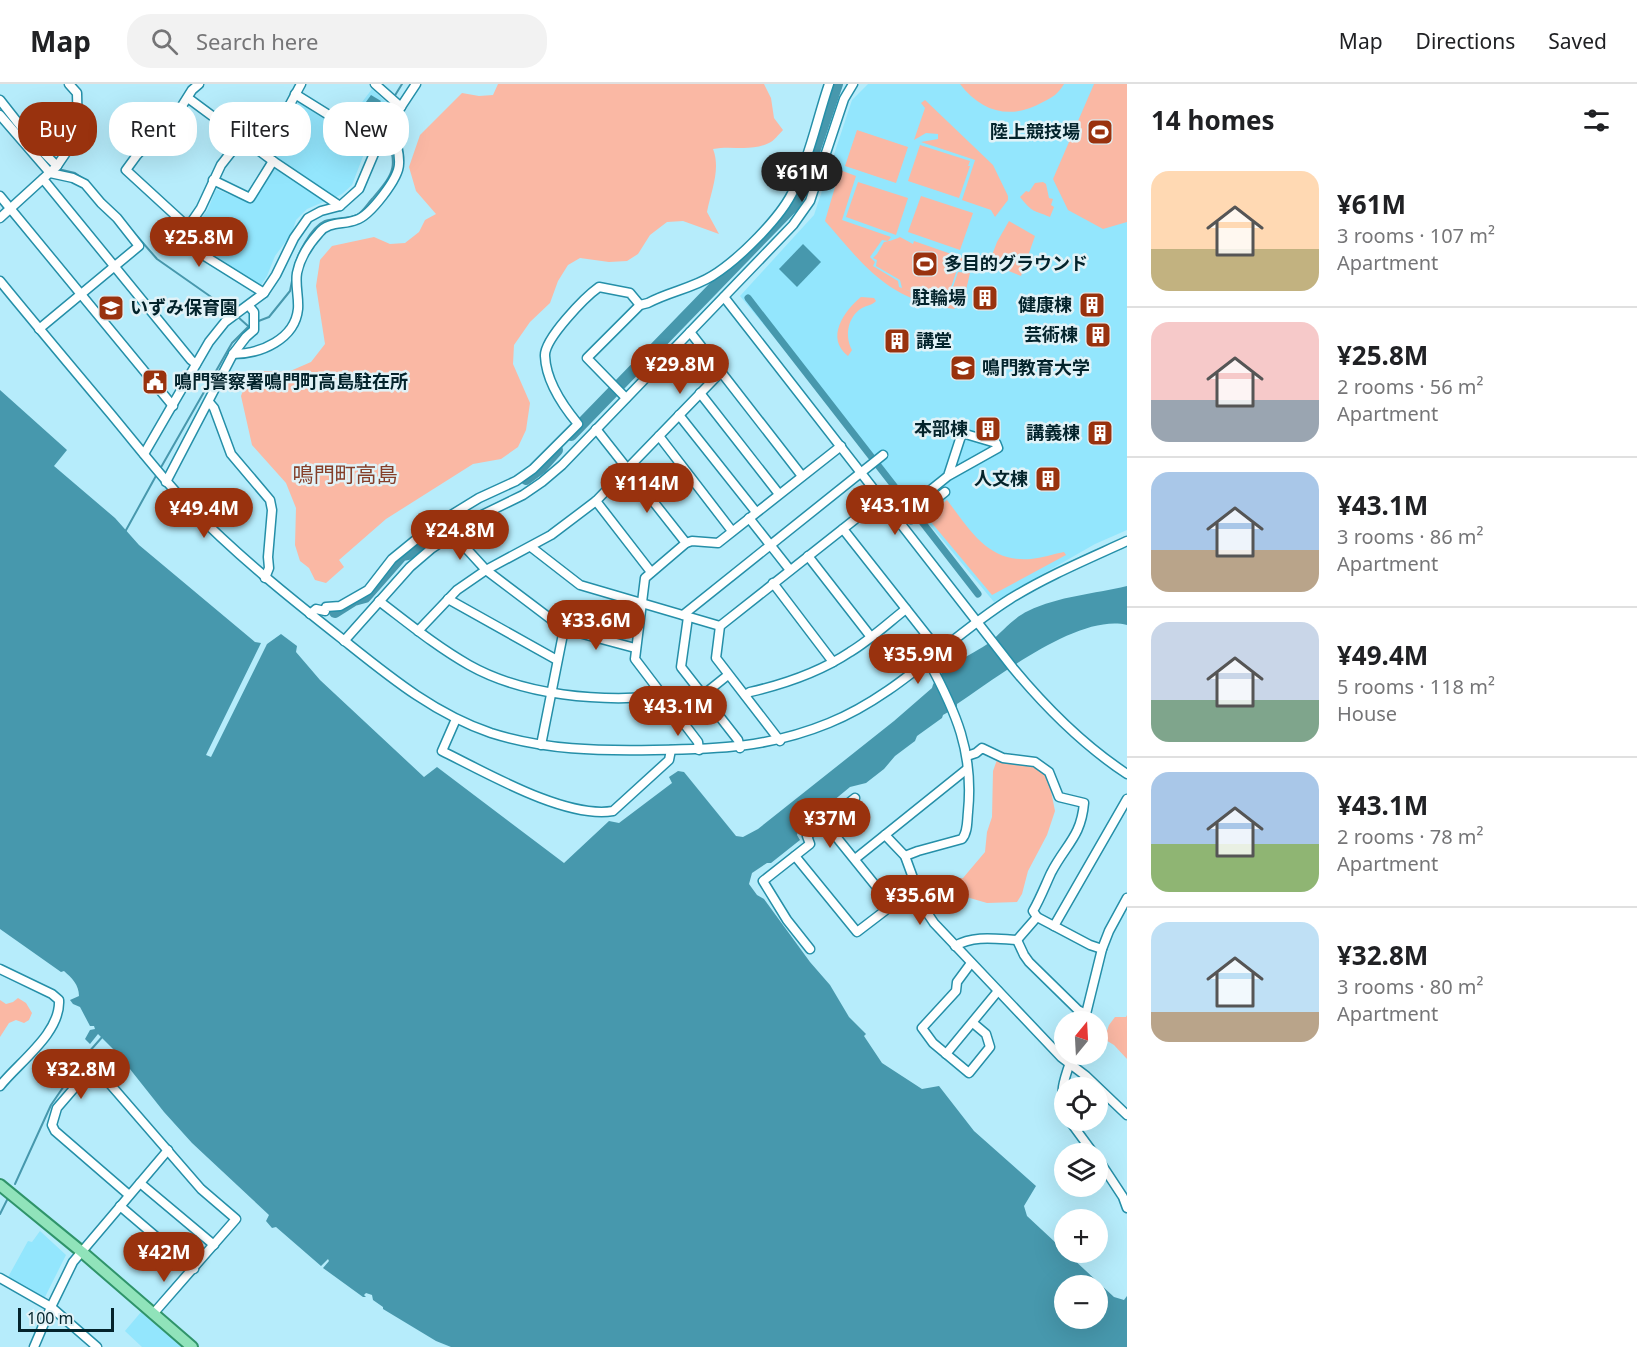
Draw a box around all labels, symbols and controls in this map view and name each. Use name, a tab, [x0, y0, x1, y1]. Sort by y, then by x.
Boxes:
search box	[127, 14, 547, 68]
text: Map	[30, 22, 91, 60]
icon: search	[148, 25, 181, 58]
text: Search here	[196, 26, 318, 56]
text: Map	[1339, 27, 1383, 55]
text: Directions	[1416, 27, 1515, 55]
text: Saved	[1548, 27, 1607, 55]
chip: Buy	[18, 102, 97, 156]
chip: Rent	[109, 102, 197, 156]
chip: Filters	[209, 102, 311, 156]
chip: New	[323, 102, 409, 156]
text: 14 homes	[1151, 102, 1275, 138]
icon: filters	[1580, 104, 1613, 137]
sports icon: 陸上競技場	[1085, 117, 1115, 147]
place label: 陸上競技場	[990, 119, 1080, 143]
pin: ¥61M	[766, 152, 838, 203]
text: ¥61M	[775, 158, 829, 185]
text: ¥61M	[1337, 186, 1406, 222]
icon: home	[1199, 195, 1271, 267]
pin: ¥25.8M	[150, 217, 248, 268]
text: 3 rooms · 107 m²	[1337, 222, 1495, 249]
text: ¥25.8M	[164, 223, 234, 250]
sports icon: 多目的グラウンド	[910, 249, 940, 279]
text: Apartment	[1337, 249, 1438, 276]
place label: 多目的グラウンド	[944, 251, 1088, 275]
building icon: 駐輪場	[970, 283, 1000, 313]
place label: 駐輪場	[912, 285, 966, 309]
building icon: 健康棟	[1077, 290, 1107, 320]
place label: 健康棟	[1018, 292, 1072, 316]
school or university icon: いずみ保育園	[96, 293, 126, 323]
place label: いずみ保育園	[130, 295, 238, 319]
building icon: 芸術棟	[1083, 320, 1113, 350]
place label: 芸術棟	[1024, 322, 1078, 346]
building icon: 講堂	[882, 326, 912, 356]
place label: 講堂	[916, 328, 952, 352]
text: ¥25.8M	[1337, 337, 1428, 373]
pin: ¥29.8M	[631, 344, 729, 395]
icon: home	[1199, 346, 1271, 418]
text: ¥29.8M	[645, 350, 715, 377]
school or university icon: 鳴門教育大学	[948, 353, 978, 383]
place label: 鳴門教育大学	[982, 355, 1090, 379]
public building icon: 鳴門警察署鳴門町高島駐在所	[140, 367, 170, 397]
place label: 鳴門警察署鳴門町高島駐在所	[174, 369, 408, 393]
text: 2 rooms · 56 m²	[1337, 373, 1484, 400]
text: Apartment	[1337, 400, 1438, 427]
building icon: 本部棟	[973, 414, 1003, 444]
place label: 本部棟	[914, 416, 968, 440]
building icon: 講義棟	[1085, 418, 1115, 448]
place label: 講義棟	[1026, 420, 1080, 444]
district label: 鳴門町高島	[293, 460, 398, 488]
pin: ¥114M	[605, 463, 689, 514]
building icon: 人文棟	[1033, 464, 1063, 494]
place label: 人文棟	[974, 466, 1028, 490]
text: ¥114M	[615, 469, 679, 496]
pin: ¥43.1M	[846, 485, 944, 536]
text: ¥43.1M	[1337, 487, 1428, 523]
pin: ¥49.4M	[155, 488, 253, 539]
text: ¥43.1M	[860, 491, 930, 518]
text: ¥49.4M	[169, 494, 239, 521]
icon: home	[1199, 496, 1271, 568]
pin: ¥24.8M	[411, 510, 509, 561]
text: ¥24.8M	[425, 516, 495, 543]
text: 3 rooms · 86 m²	[1337, 523, 1484, 550]
text: Apartment	[1337, 550, 1438, 577]
pin: ¥33.6M	[547, 600, 645, 651]
text: ¥33.6M	[561, 606, 631, 633]
pin: ¥35.9M	[869, 634, 967, 685]
text: ¥49.4M	[1337, 637, 1428, 673]
text: ¥35.9M	[883, 640, 953, 667]
icon: home	[1199, 646, 1271, 718]
text: 5 rooms · 118 m²	[1337, 673, 1495, 700]
pin: ¥43.1M	[629, 686, 727, 737]
text: ¥43.1M	[643, 692, 713, 719]
text: House	[1337, 700, 1397, 727]
text: ¥43.1M	[1337, 787, 1428, 823]
icon: home	[1199, 796, 1271, 868]
pin: ¥37M	[794, 798, 866, 849]
text: ¥37M	[803, 804, 857, 831]
text: 2 rooms · 78 m²	[1337, 823, 1484, 850]
text: Apartment	[1337, 850, 1438, 877]
pin: ¥35.6M	[871, 875, 969, 926]
text: ¥35.6M	[885, 881, 955, 908]
text: ¥32.8M	[1337, 937, 1428, 973]
icon: home	[1199, 946, 1271, 1018]
text: 3 rooms · 80 m²	[1337, 973, 1484, 1000]
text: Apartment	[1337, 1000, 1438, 1027]
north arrow	[1054, 1011, 1108, 1065]
map controls	[1054, 1011, 1108, 1329]
pin: ¥32.8M	[32, 1049, 130, 1100]
text: ¥32.8M	[46, 1055, 116, 1082]
button: locate	[1054, 1077, 1108, 1131]
button: layers	[1054, 1143, 1108, 1197]
button: +	[1054, 1209, 1108, 1263]
pin: ¥42M	[128, 1232, 200, 1283]
text: ¥42M	[137, 1238, 191, 1265]
button: −	[1054, 1275, 1108, 1329]
scale bar	[18, 1305, 114, 1332]
text: 100 m	[27, 1307, 74, 1329]

